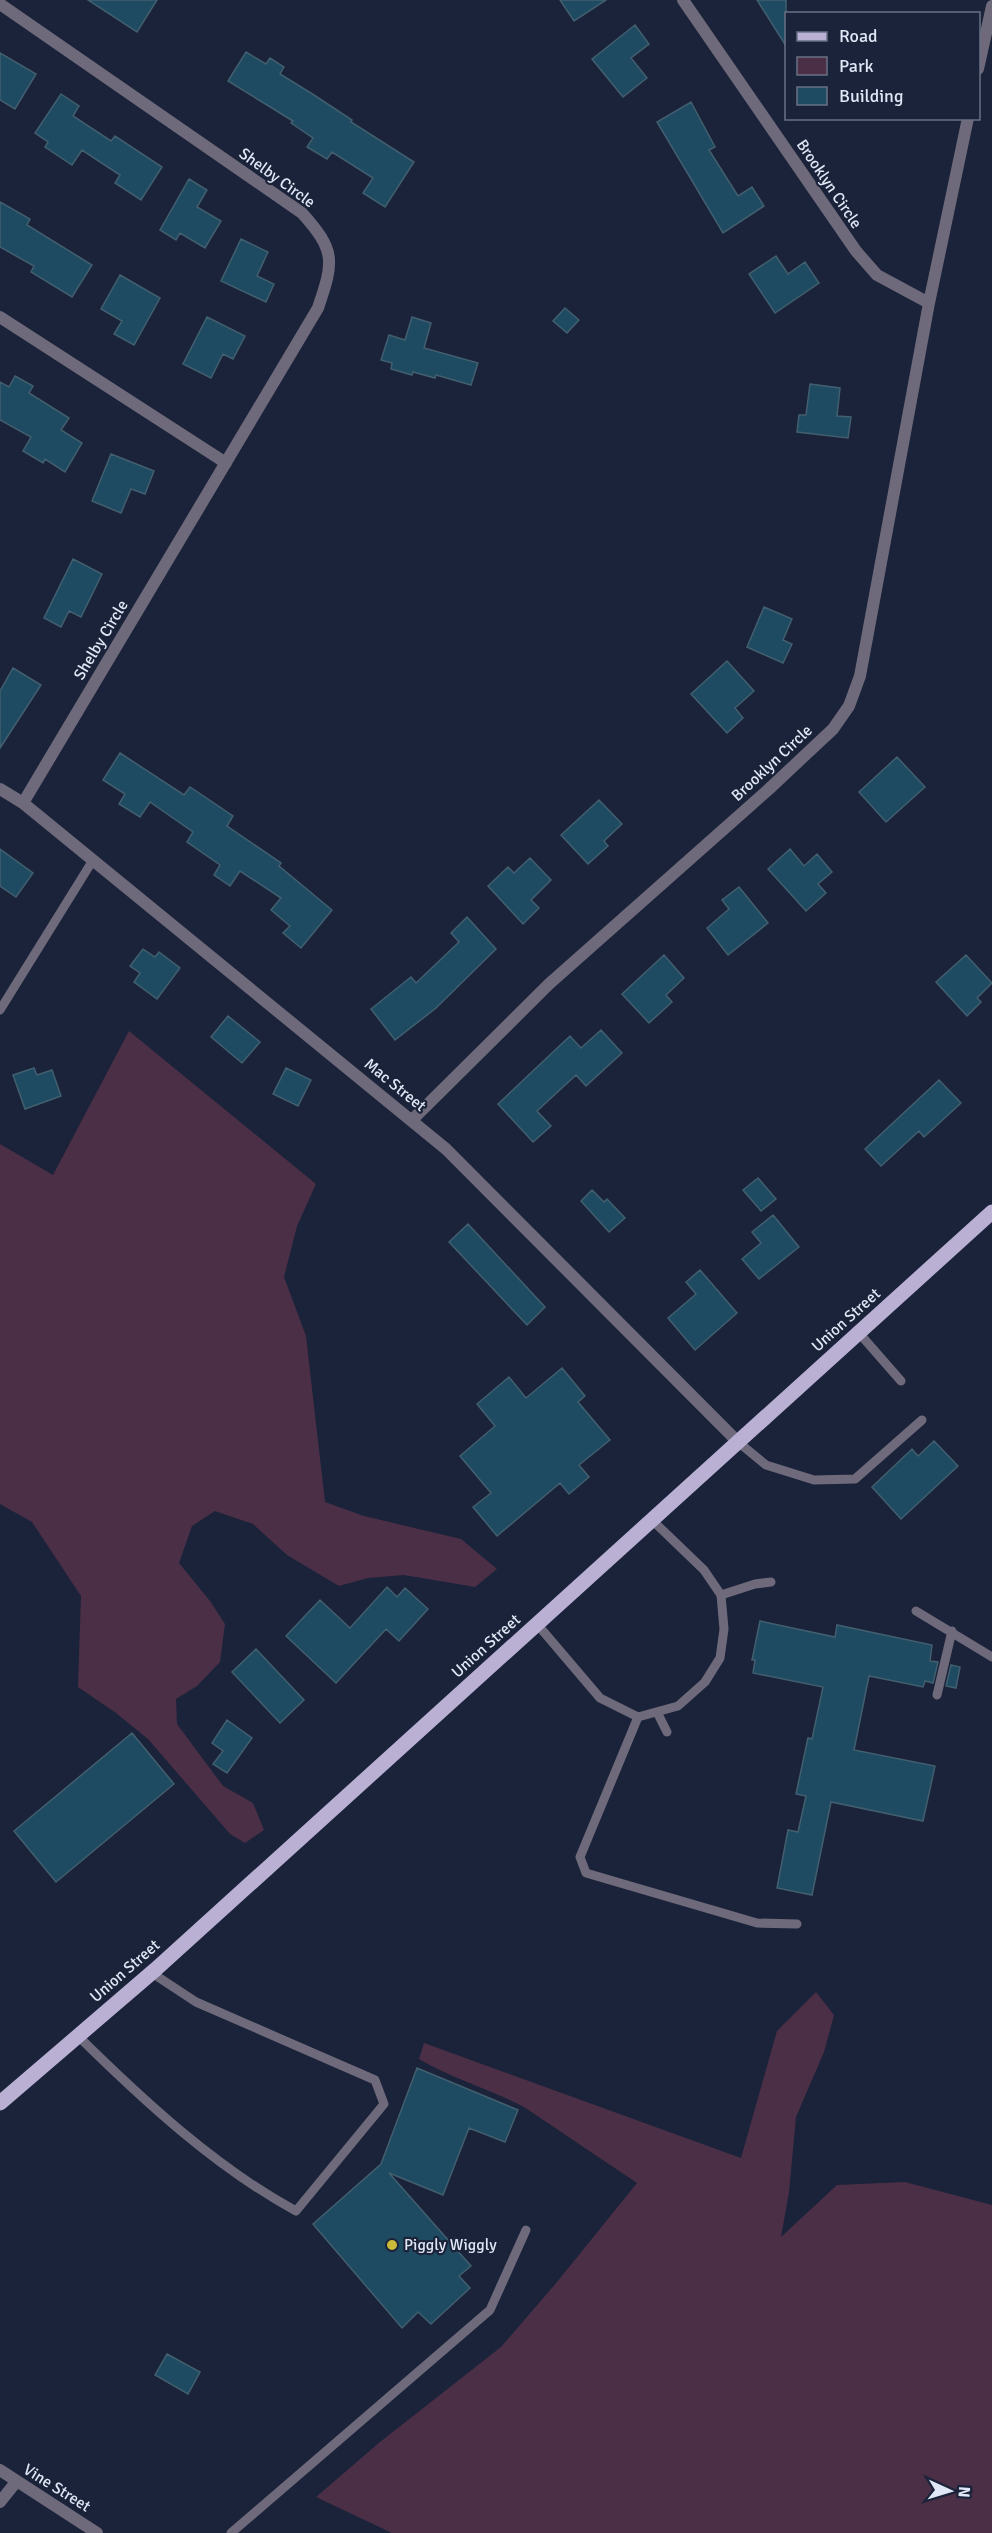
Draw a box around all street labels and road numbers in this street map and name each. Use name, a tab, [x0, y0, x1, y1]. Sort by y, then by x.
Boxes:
street label: Brooklyn Circle	[792, 136, 866, 232]
street label: Shelby Circle	[235, 144, 319, 212]
street label: Shelby Circle	[69, 597, 133, 683]
street label: Brooklyn Circle	[727, 720, 817, 806]
street label: Mac Street	[360, 1054, 430, 1116]
street label: Union Street	[807, 1284, 885, 1356]
street label: Union Street	[447, 1610, 525, 1682]
street label: Union Street	[86, 1935, 164, 2007]
street label: Vine Street	[20, 2460, 95, 2517]

